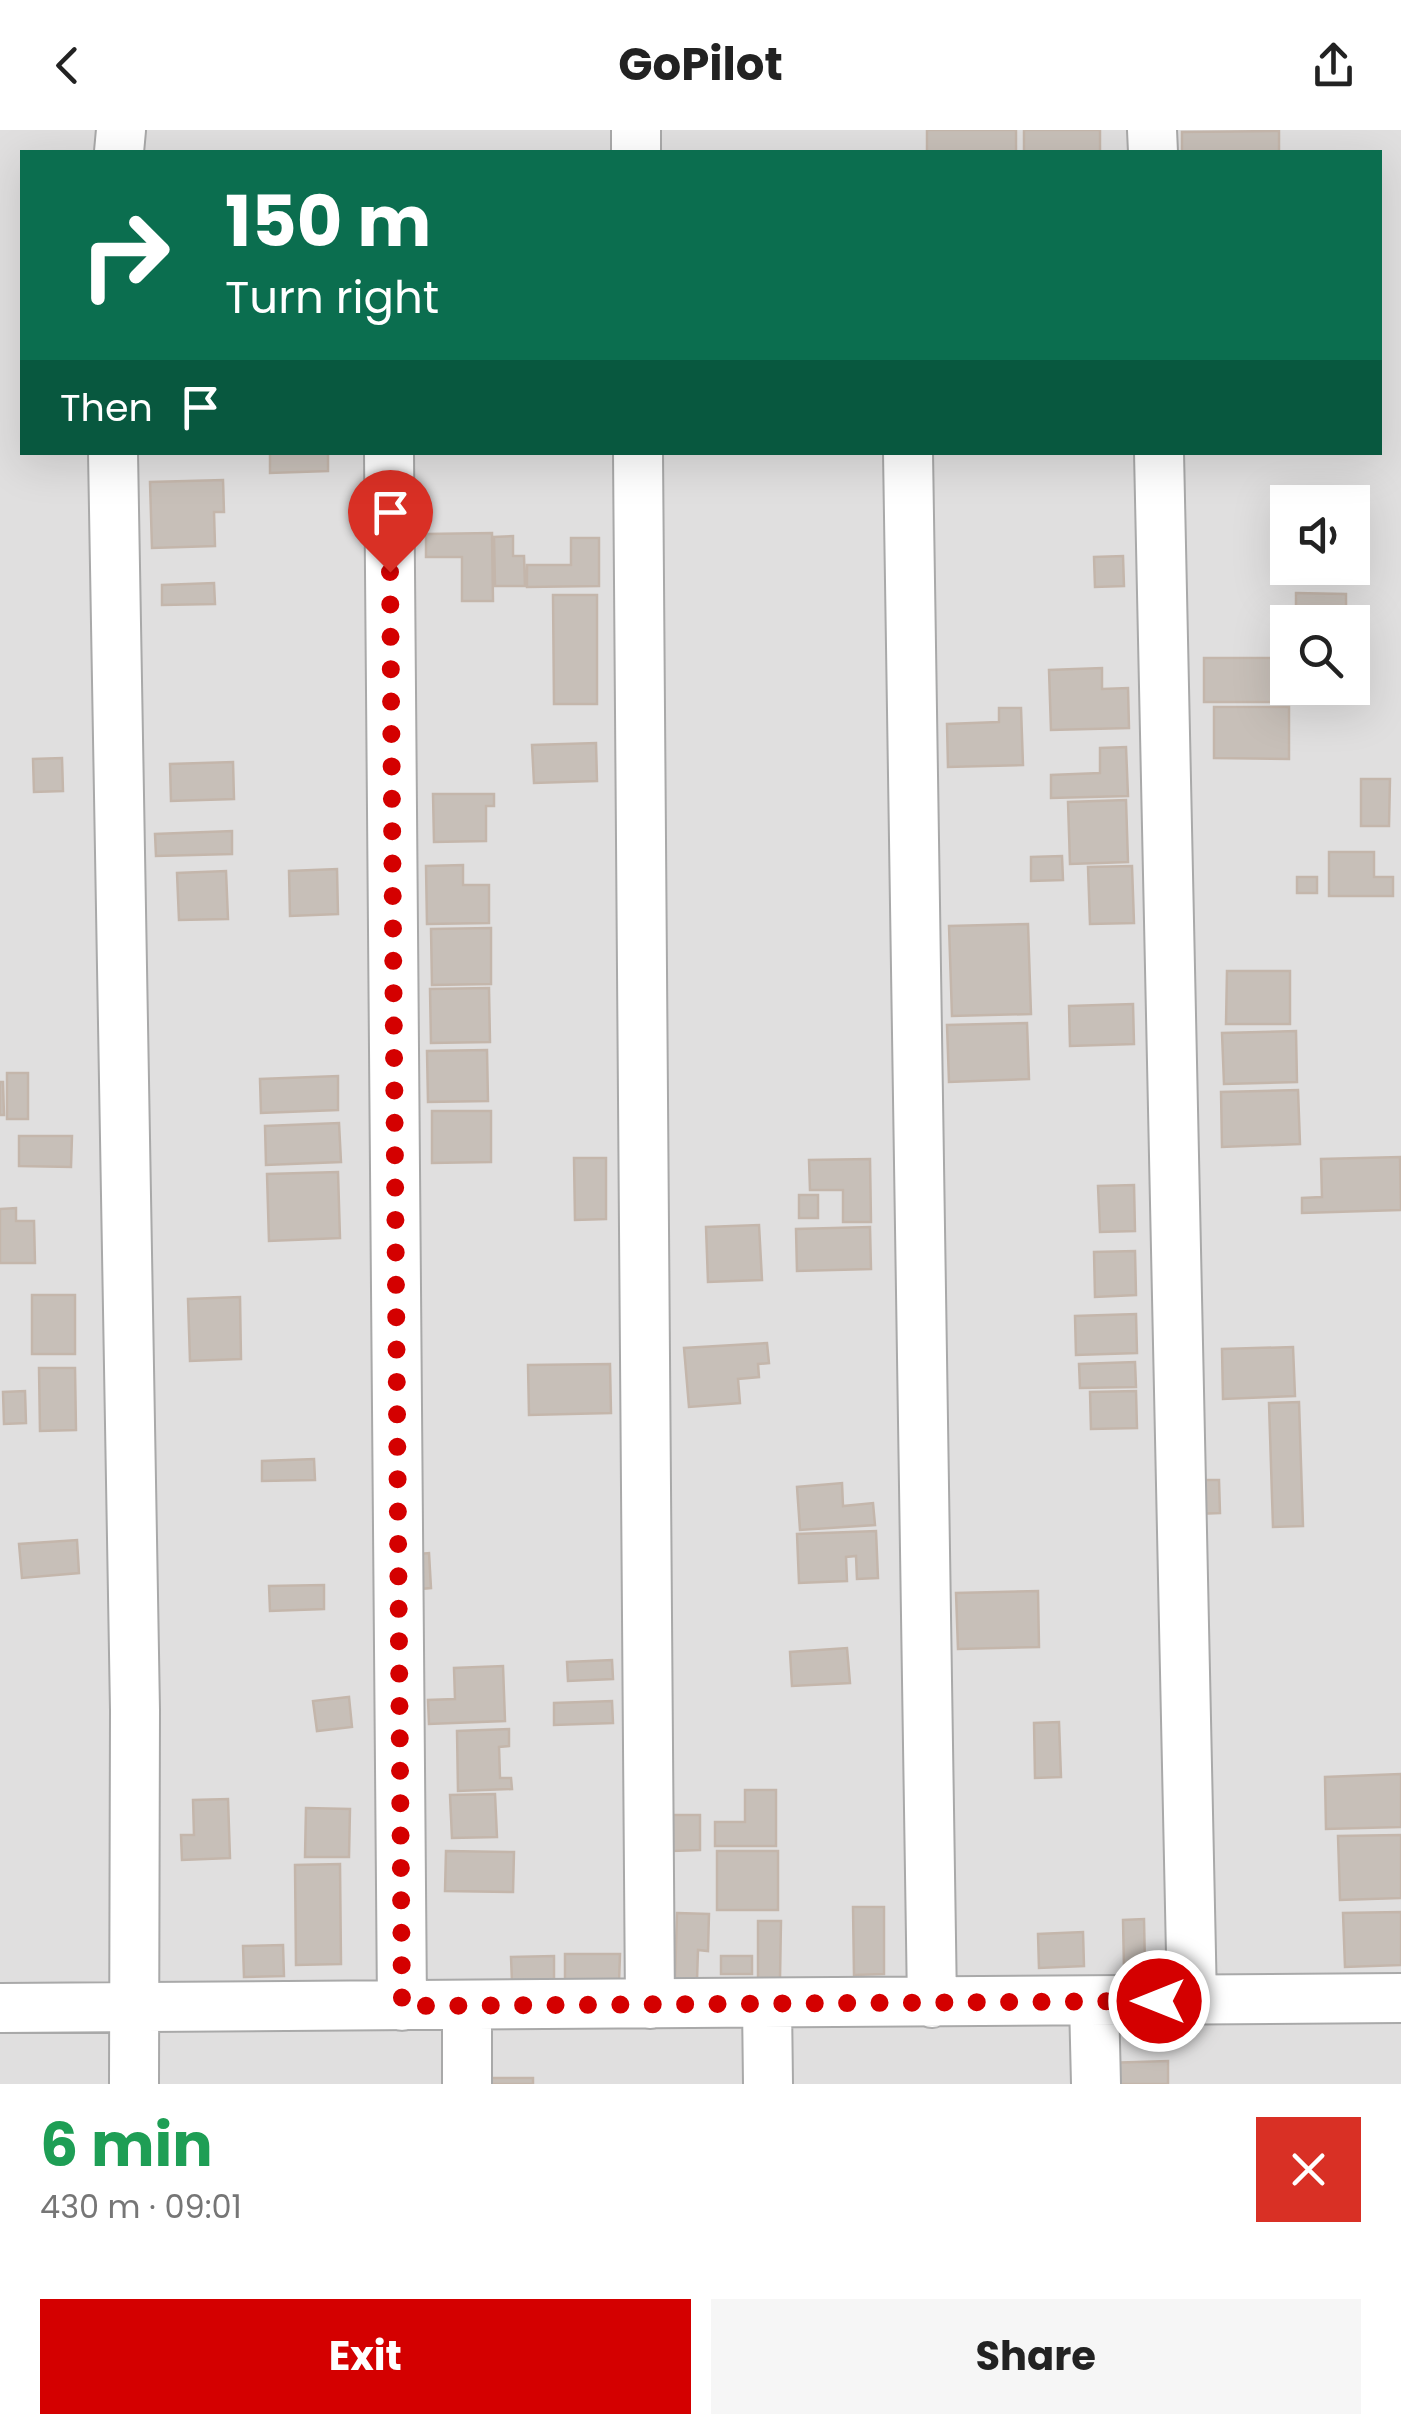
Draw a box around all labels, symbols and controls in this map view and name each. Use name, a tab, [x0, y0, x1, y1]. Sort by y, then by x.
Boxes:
text: GoPilot	[618, 33, 783, 96]
icon: back	[40, 38, 95, 93]
icon: share	[1306, 38, 1361, 93]
text: 150 m	[225, 172, 431, 271]
icon: right	[60, 190, 190, 320]
text: Turn right	[225, 266, 439, 329]
icon: arrive	[173, 380, 228, 435]
text: Then	[60, 381, 153, 434]
pin	[348, 470, 433, 573]
icon: arrive	[363, 485, 418, 540]
map controls	[1270, 485, 1370, 705]
button: sound	[1270, 485, 1370, 585]
button: search	[1270, 605, 1370, 705]
position arrow	[1107, 1949, 1211, 2053]
text: 6 min	[40, 2103, 213, 2187]
button: close	[1256, 2117, 1361, 2222]
text: 430 m · 09:01	[40, 2184, 242, 2229]
button: Exit	[40, 2299, 691, 2414]
button: Share	[711, 2299, 1361, 2414]

